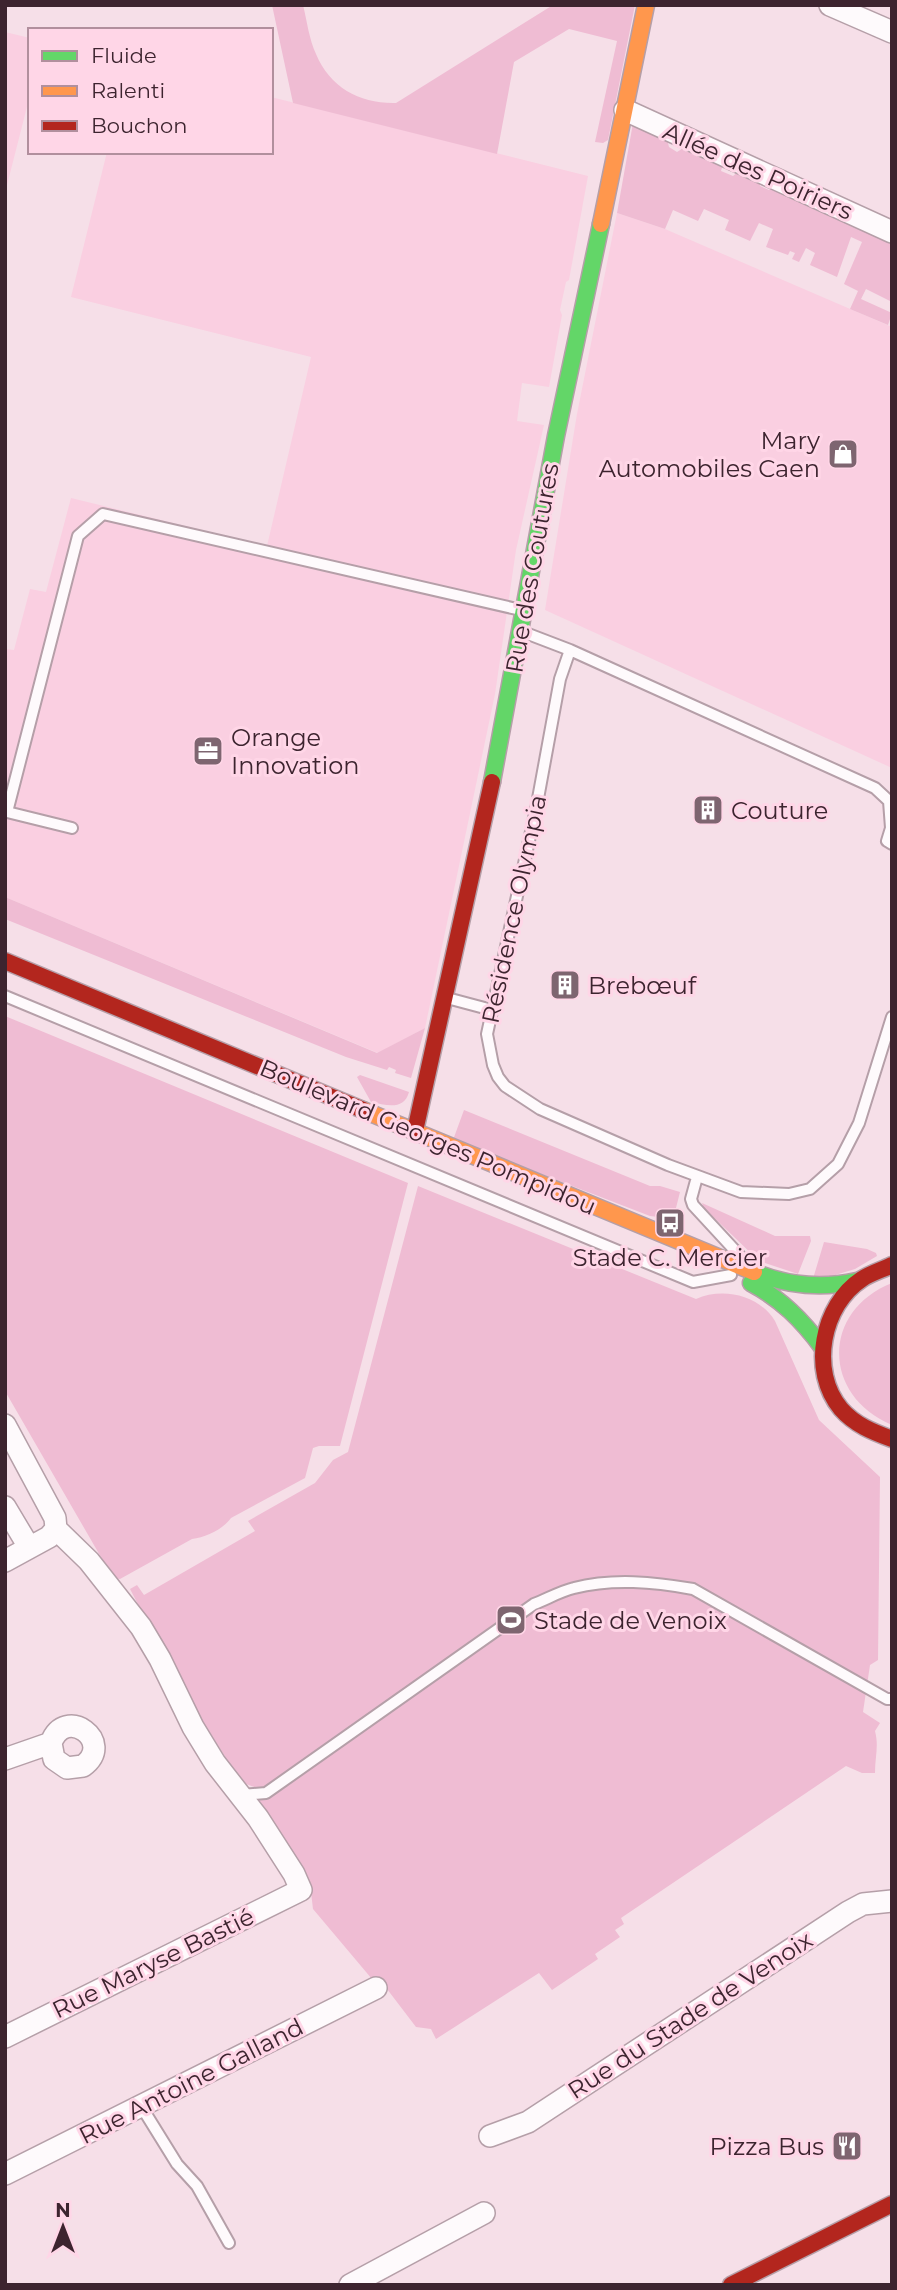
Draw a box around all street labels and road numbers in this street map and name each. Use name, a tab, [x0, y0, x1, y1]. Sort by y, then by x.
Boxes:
street label: Allée des Poiriers	[659, 116, 857, 226]
street label: Rue des Coutures	[499, 461, 565, 675]
street label: Résidence Olympia	[476, 792, 552, 1026]
street label: Boulevard Georges Pompidou	[255, 1053, 601, 1221]
street label: Rue Maryse Bastié	[47, 1902, 259, 2024]
street label: Rue du Stade de Venoix	[562, 1925, 818, 2105]
street label: Rue Antoine Galland	[74, 2012, 308, 2150]

